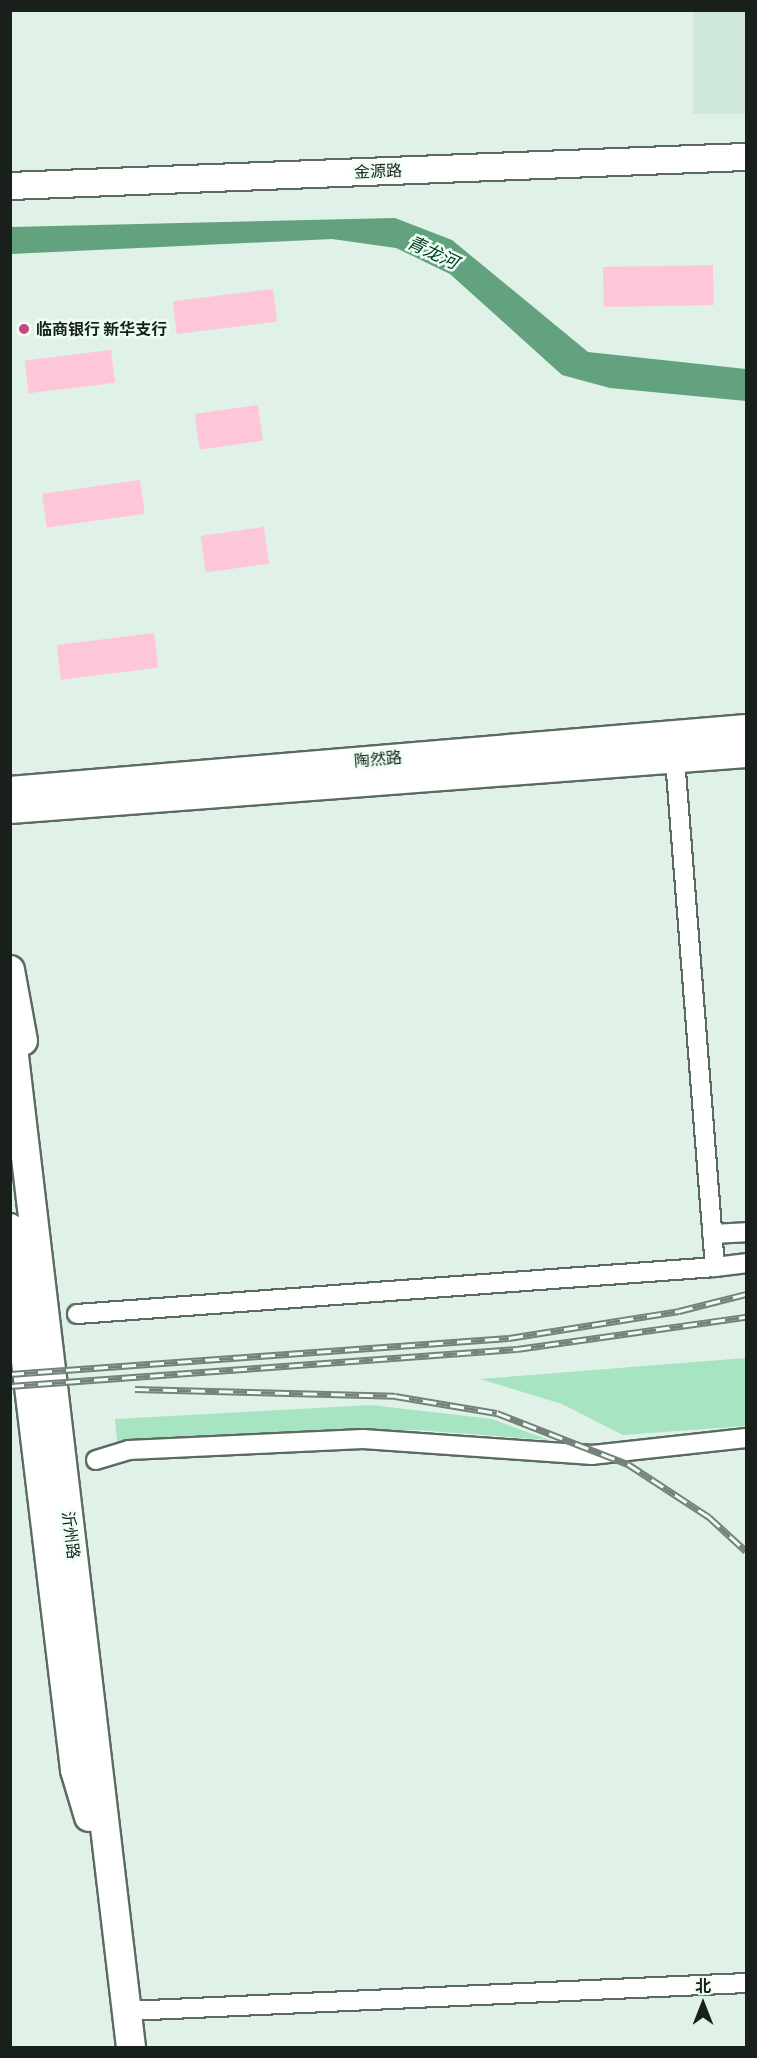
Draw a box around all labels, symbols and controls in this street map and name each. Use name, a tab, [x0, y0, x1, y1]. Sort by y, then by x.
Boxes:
street label: 金源路	[354, 161, 402, 181]
water label: 青龙河	[404, 231, 462, 273]
place label: 临商银行 新华支行	[36, 319, 167, 339]
marker: 临商银行 新华支行	[17, 322, 31, 336]
street label: 陶然路	[353, 747, 403, 771]
street label: 沂州路	[59, 1510, 83, 1560]
north arrow	[673, 1974, 733, 2034]
text: 北	[695, 1976, 711, 1995]

